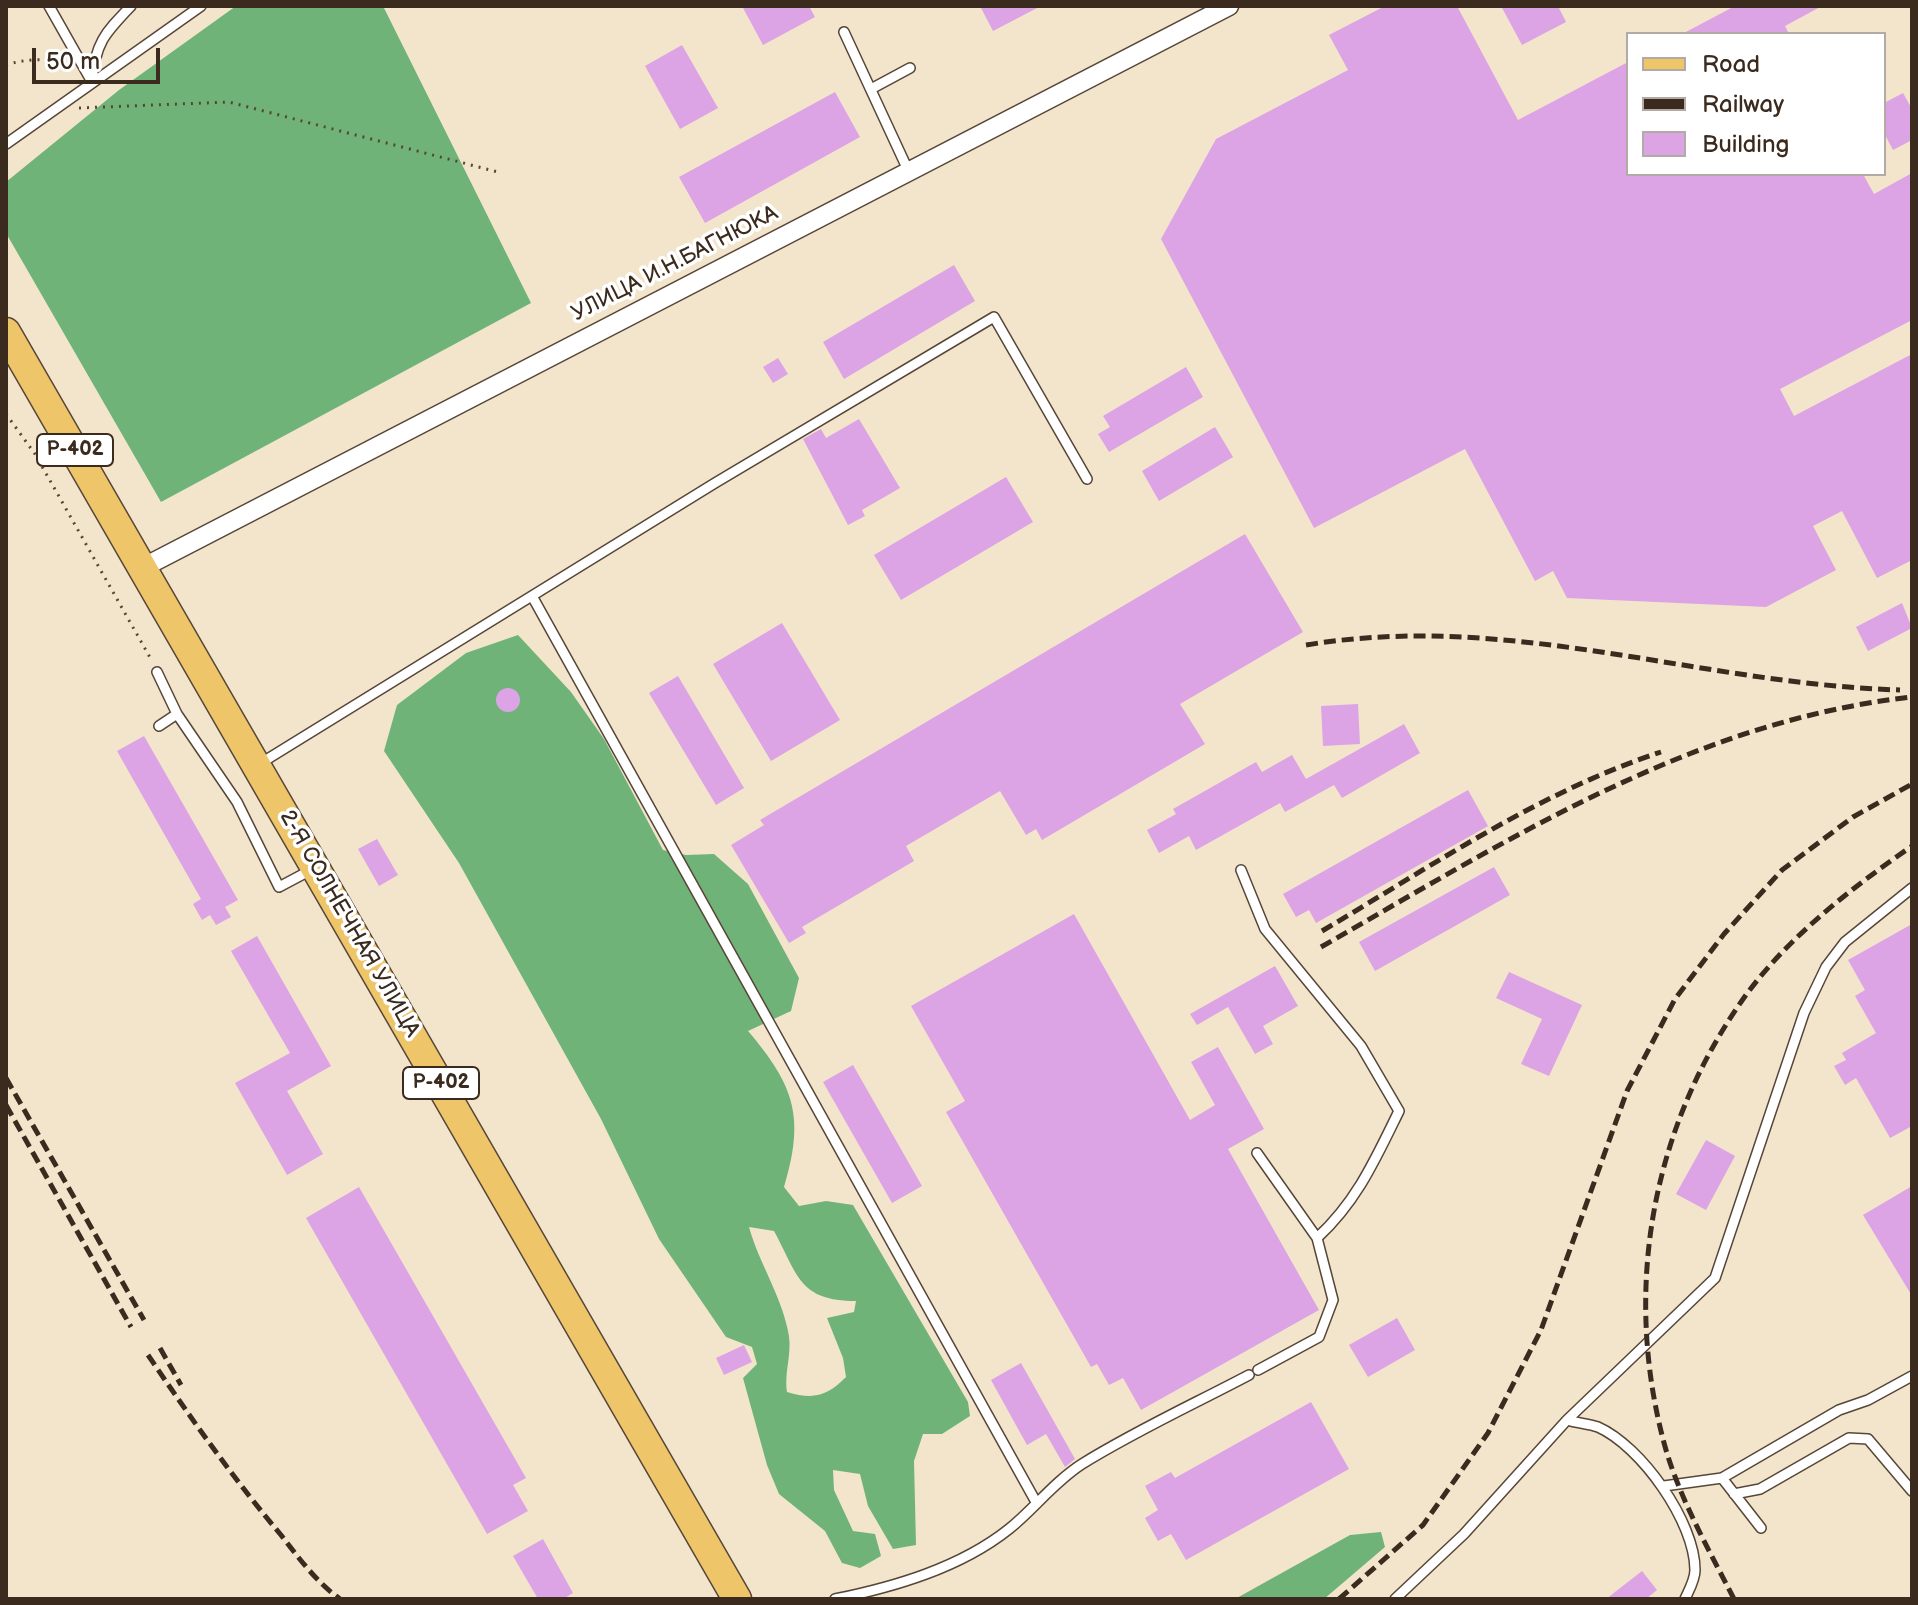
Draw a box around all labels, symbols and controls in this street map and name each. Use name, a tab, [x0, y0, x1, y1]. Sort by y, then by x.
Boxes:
scale bar	[36, 32, 164, 82]
legend	[1626, 32, 1886, 176]
text: 50 m	[46, 47, 100, 76]
text: Road	[1702, 50, 1760, 79]
text: Railway	[1702, 90, 1784, 119]
text: Building	[1702, 130, 1789, 159]
street label: УЛИЦА И.Н.БАГНЮКА	[567, 200, 783, 328]
road number: Р-402	[37, 434, 113, 466]
street label: 2-Я СОЛНЕЧНАЯ УЛИЦА	[273, 806, 425, 1042]
road number: Р-402	[403, 1067, 479, 1099]

